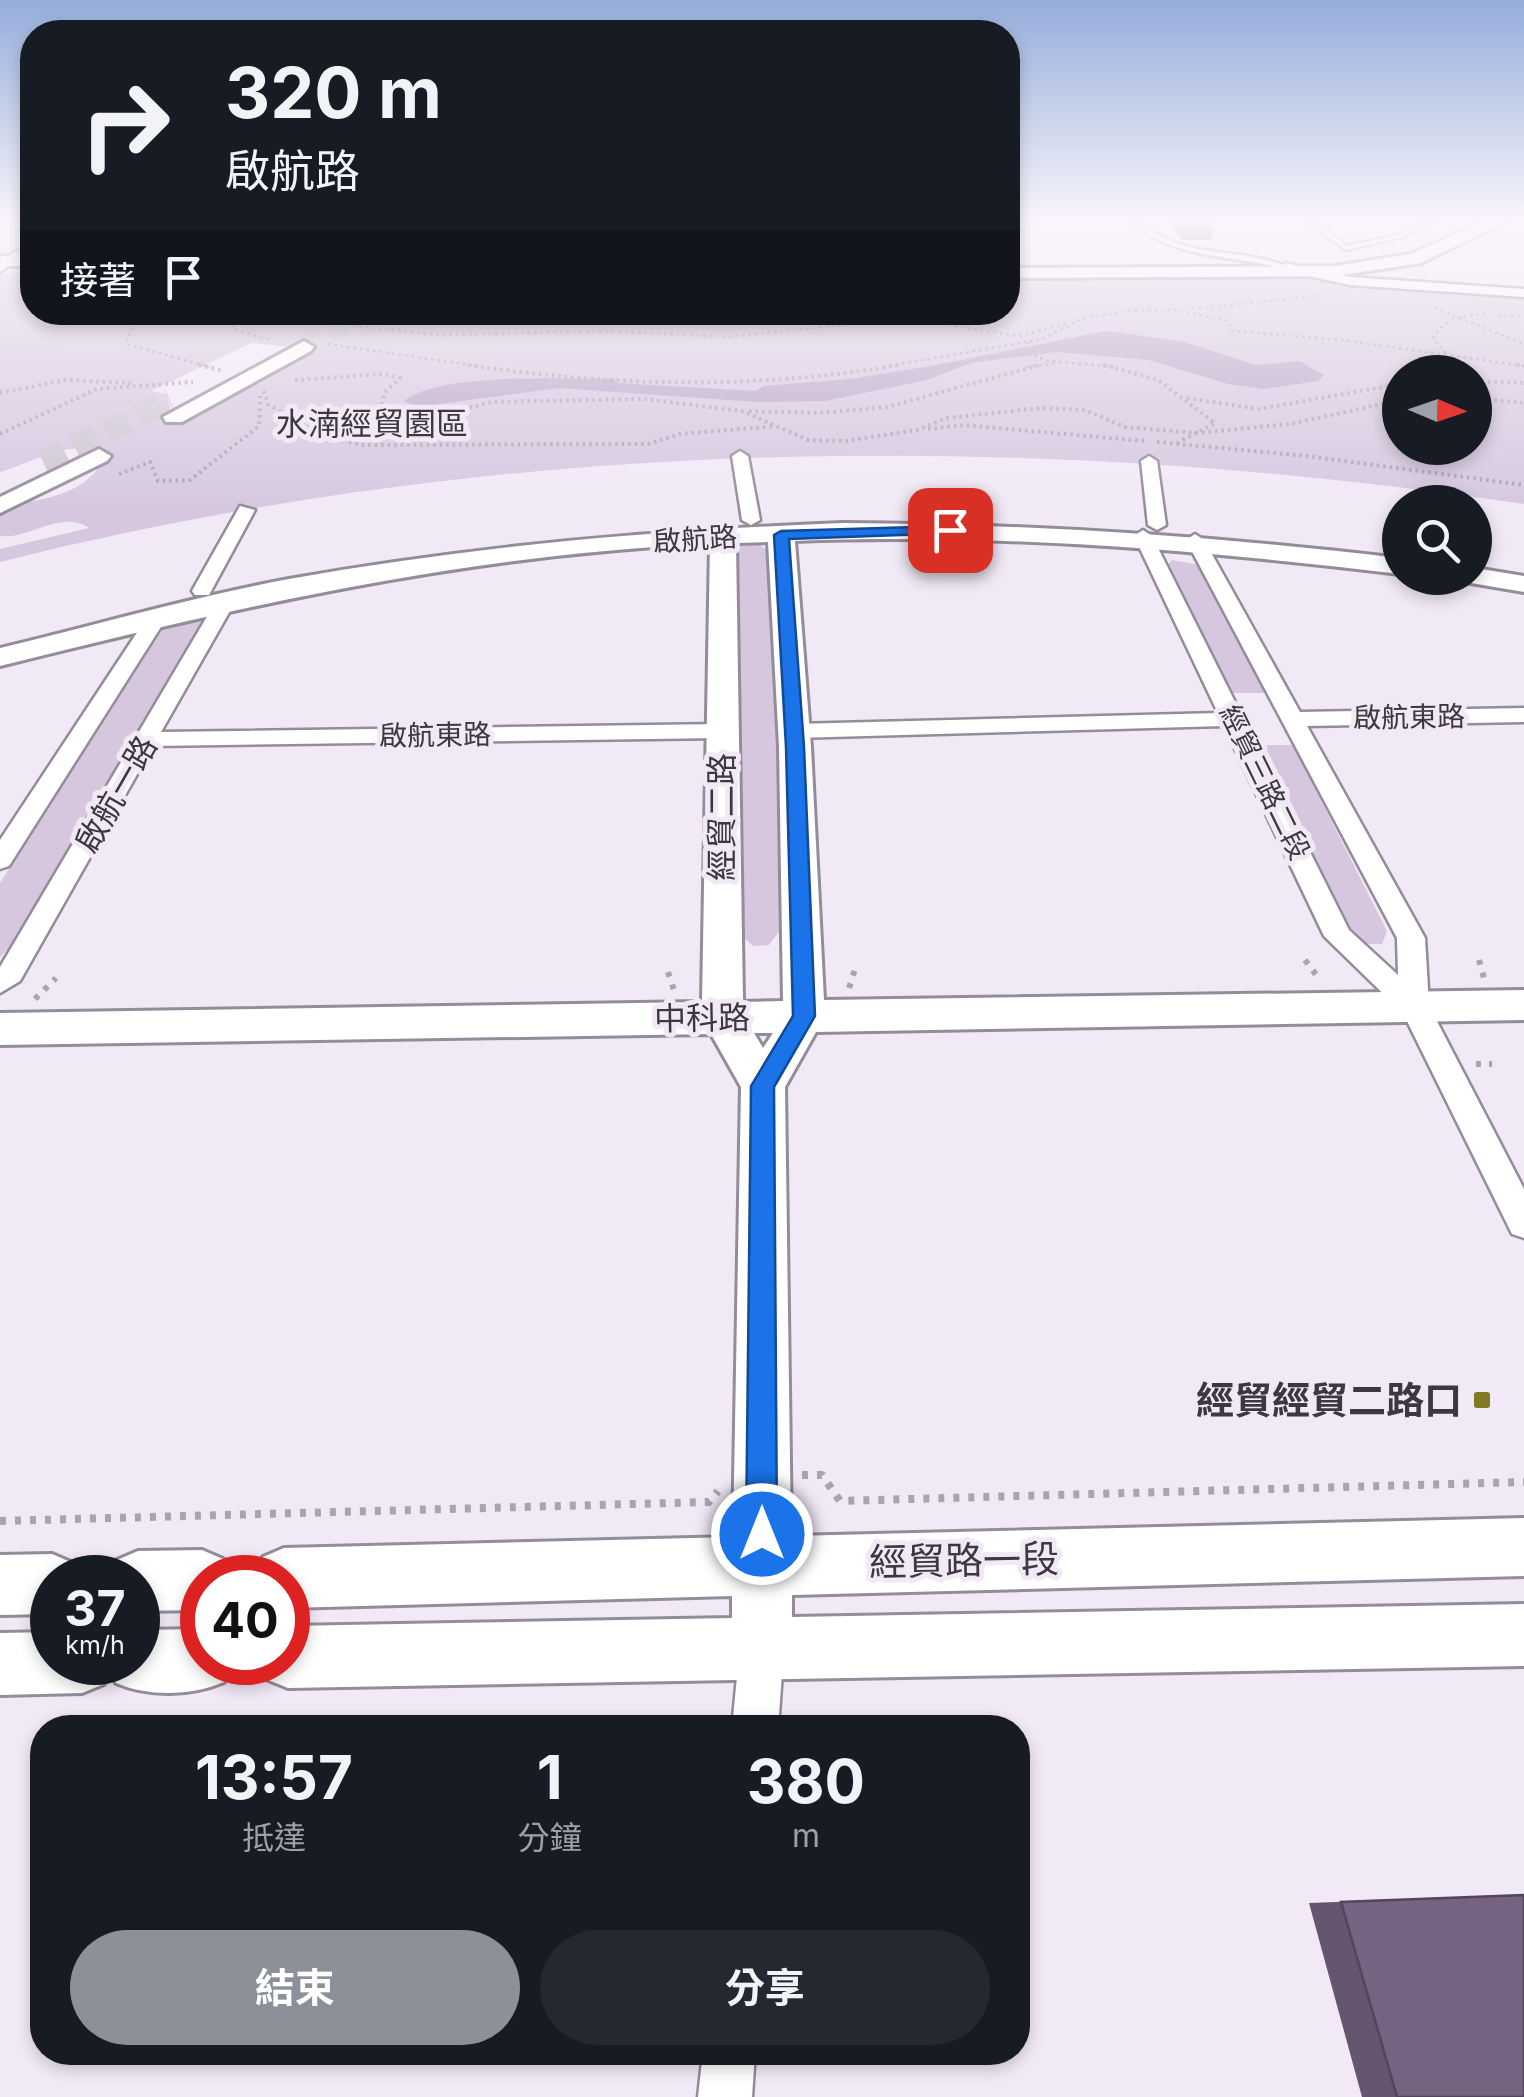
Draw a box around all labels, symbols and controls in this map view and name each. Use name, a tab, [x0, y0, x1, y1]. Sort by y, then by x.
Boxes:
text: 320 m	[225, 50, 442, 135]
icon: right	[60, 60, 190, 190]
text: 啟航路	[225, 143, 360, 198]
icon: arrive	[156, 250, 211, 305]
text: 接著	[60, 257, 136, 303]
north arrow	[1382, 355, 1492, 465]
map controls	[1382, 355, 1492, 595]
district label: 水湳經貿園區	[276, 404, 468, 443]
button: search	[1382, 485, 1492, 595]
pin	[908, 488, 993, 573]
icon: arrive	[923, 503, 978, 558]
street label: 啟航路	[652, 519, 738, 559]
street label: 經貿三路二段	[1213, 699, 1317, 865]
street label: 啟航東路	[1353, 699, 1465, 735]
street label: 啟航東路	[379, 717, 491, 753]
street label: 啟航一路	[67, 729, 165, 859]
street label: 經貿二路	[702, 753, 741, 881]
street label: 中科路	[654, 998, 750, 1038]
place label: 經貿經貿二路口	[1196, 1377, 1462, 1423]
marker: 經貿經貿二路口	[1471, 1389, 1493, 1411]
position arrow	[710, 1482, 814, 1586]
street label: 經貿路一段	[869, 1535, 1059, 1585]
speed limit sign: 40	[180, 1555, 310, 1685]
text: 37	[64, 1578, 126, 1638]
text: km/h	[65, 1630, 125, 1660]
text: 13:57	[195, 1741, 353, 1813]
text: 1	[537, 1741, 563, 1813]
text: 380	[747, 1745, 865, 1817]
text: m	[792, 1816, 820, 1855]
text: 抵達	[242, 1818, 306, 1857]
text: 分鐘	[518, 1818, 582, 1857]
button: 結束	[70, 1930, 520, 2045]
button: 分享	[540, 1930, 990, 2045]

